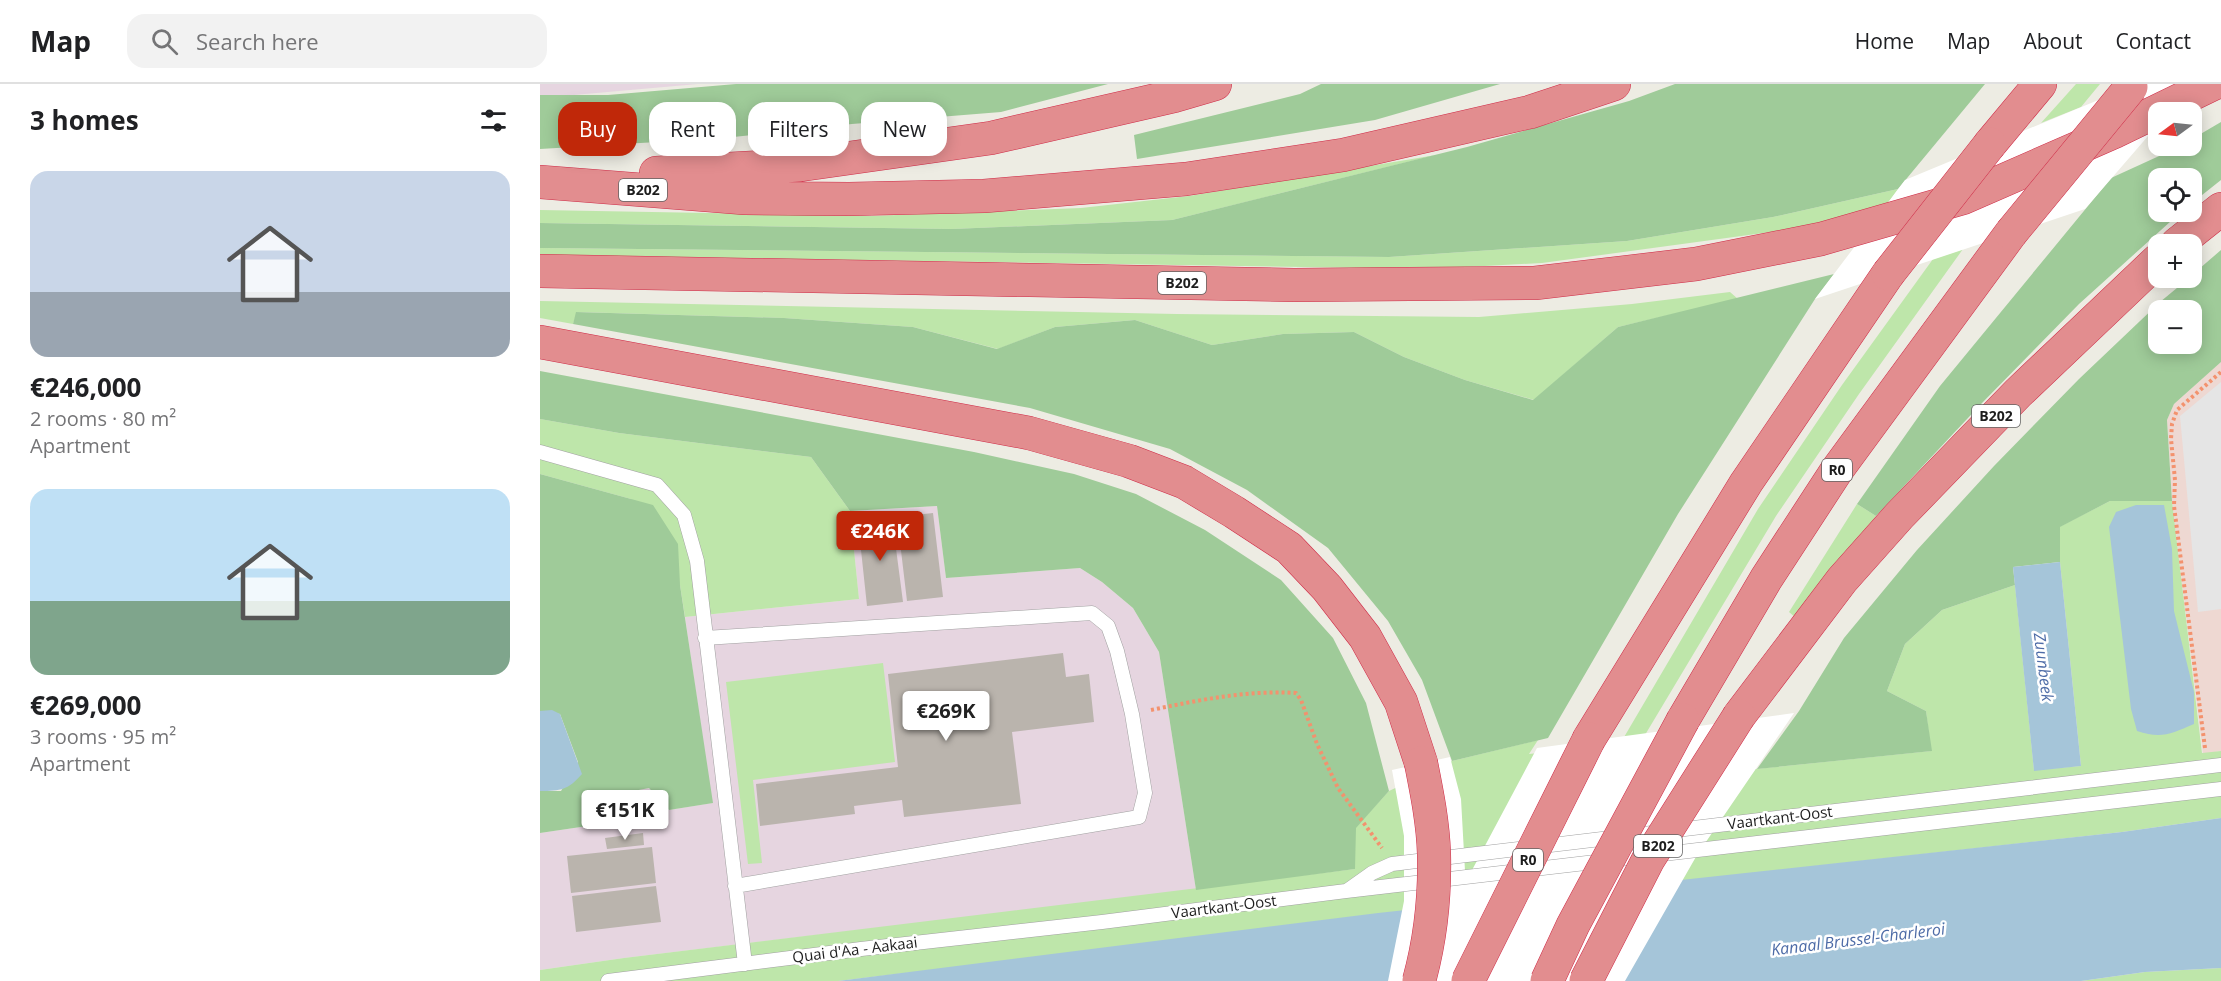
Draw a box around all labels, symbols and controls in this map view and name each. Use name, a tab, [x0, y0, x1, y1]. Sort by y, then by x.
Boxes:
search box	[127, 14, 547, 68]
text: Map	[30, 22, 91, 60]
icon: search	[148, 25, 181, 58]
text: Search here	[196, 26, 319, 56]
text: Home	[1855, 27, 1914, 55]
text: Map	[1947, 27, 1990, 55]
text: About	[2023, 27, 2083, 55]
text: Contact	[2116, 27, 2191, 55]
text: 3 homes	[30, 102, 139, 138]
chip: Buy	[558, 102, 637, 156]
chip: Rent	[649, 102, 736, 156]
chip: Filters	[748, 102, 849, 156]
chip: New	[861, 102, 947, 156]
north arrow	[2148, 102, 2202, 156]
map controls	[2148, 102, 2202, 354]
icon: filters	[477, 104, 510, 137]
button: locate	[2148, 168, 2202, 222]
road number: B202	[619, 179, 667, 201]
icon: home	[216, 210, 324, 318]
button: +	[2148, 234, 2202, 288]
road number: B202	[1158, 272, 1206, 294]
button: −	[2148, 300, 2202, 354]
text: €246,000	[30, 369, 141, 405]
text: 2 rooms · 80 m²	[30, 405, 176, 432]
road number: B202	[1972, 405, 2020, 427]
text: Apartment	[30, 432, 130, 459]
road number: R0	[1822, 459, 1852, 481]
pin: €246K	[838, 511, 922, 562]
text: €246K	[850, 517, 910, 544]
icon: home	[216, 528, 324, 636]
water label: Zuunbeek	[2029, 630, 2059, 704]
text: €269,000	[30, 687, 141, 723]
pin: €269K	[904, 691, 988, 742]
text: €269K	[916, 697, 976, 724]
text: 3 rooms · 95 m²	[30, 723, 176, 750]
text: Apartment	[30, 750, 130, 777]
pin: €151K	[583, 790, 667, 841]
text: €151K	[595, 796, 655, 823]
street label: Vaartkant-Oost	[1726, 801, 1834, 833]
road number: B202	[1634, 835, 1682, 857]
road number: R0	[1513, 849, 1543, 871]
street label: Vaartkant-Oost	[1170, 890, 1278, 922]
water label: Kanaal Brussel-Charleroi	[1770, 917, 1947, 961]
street label: Quai d'Aa - Aakaai	[791, 931, 919, 967]

